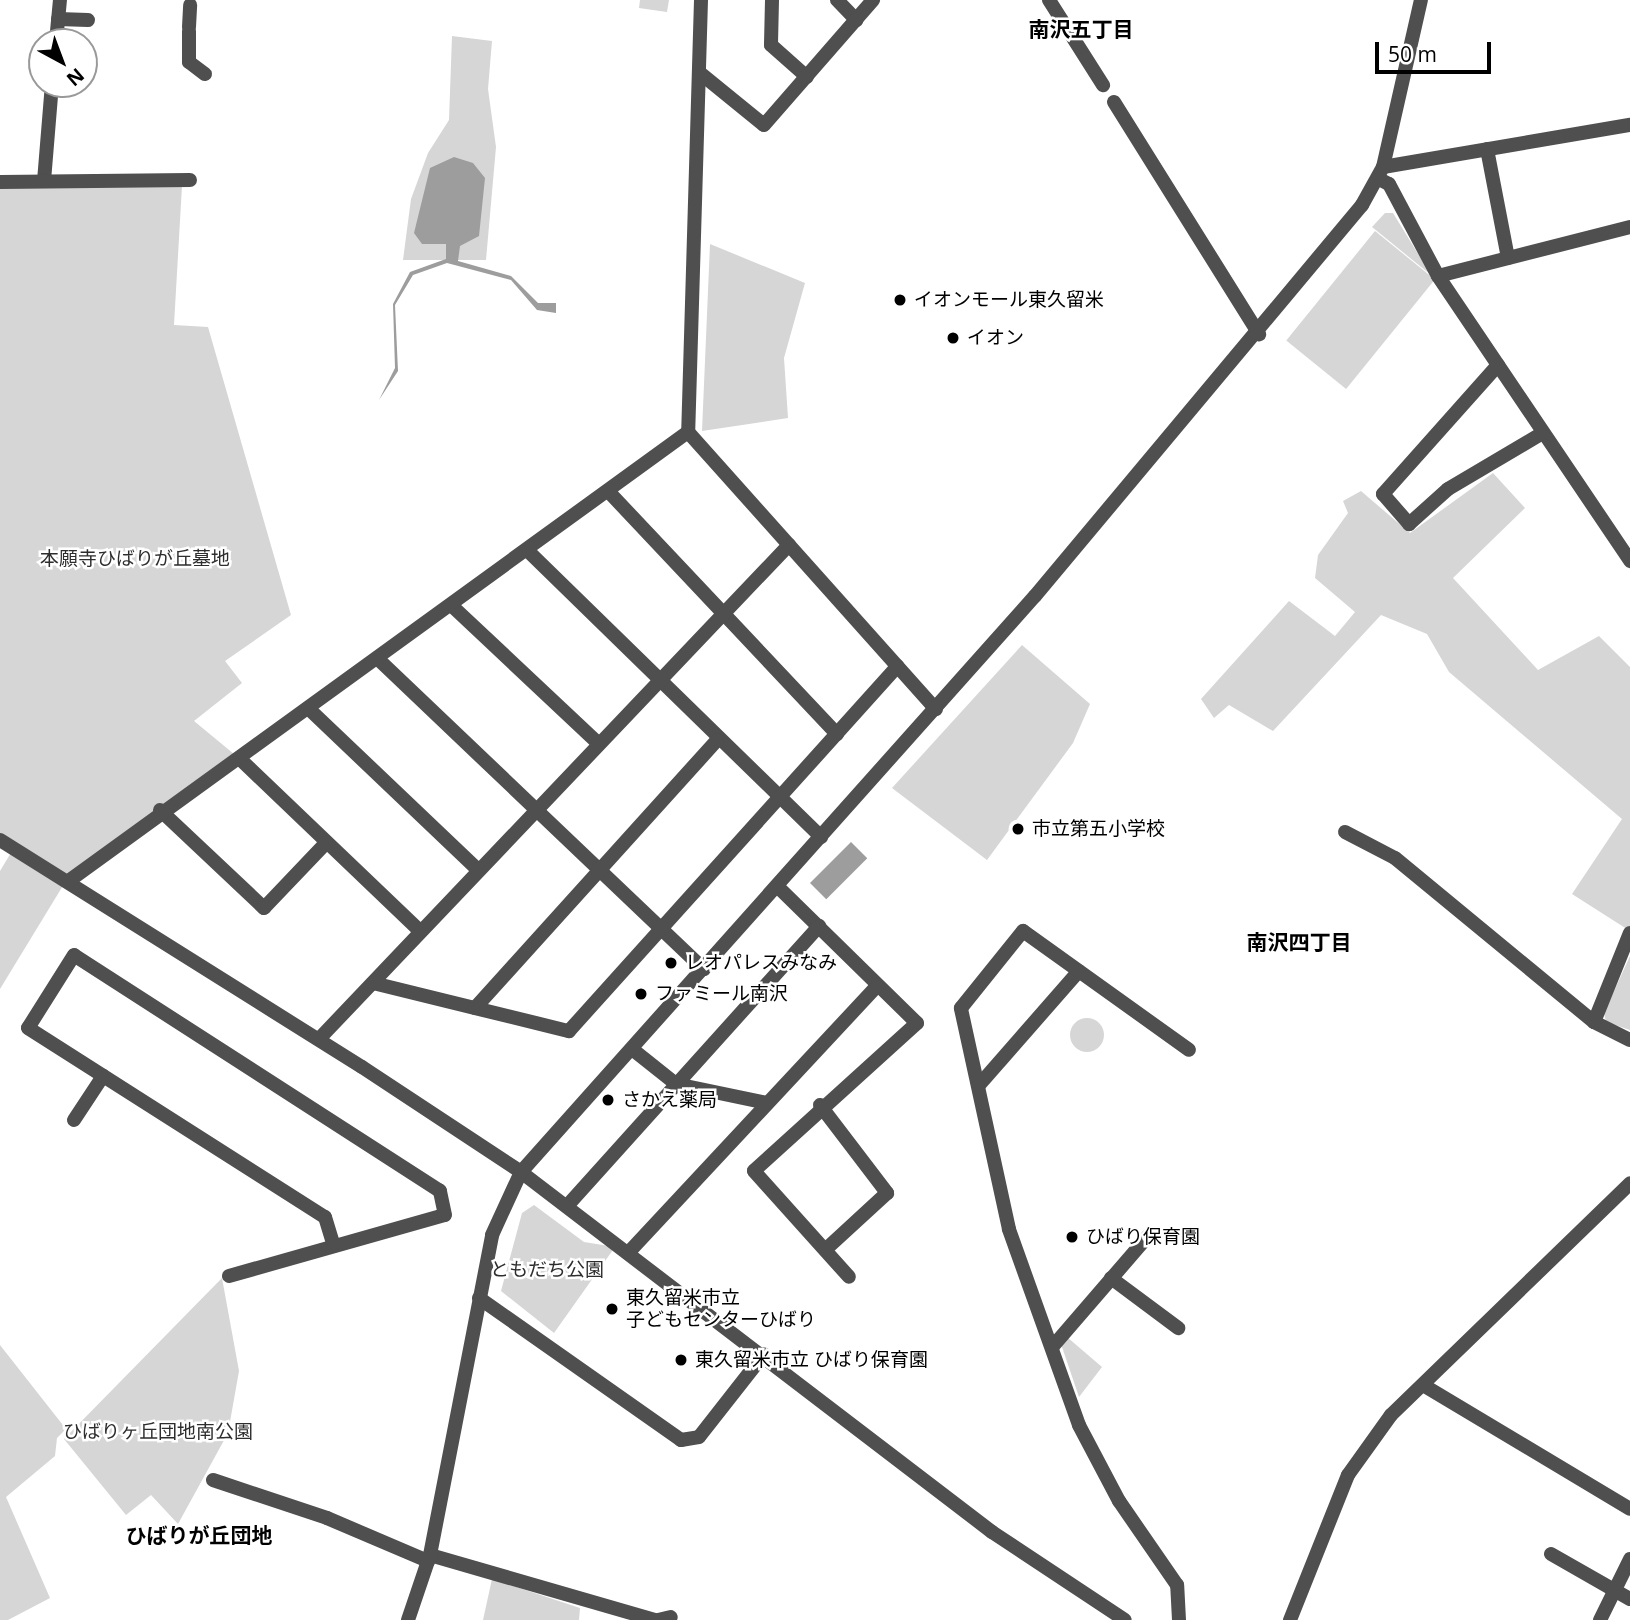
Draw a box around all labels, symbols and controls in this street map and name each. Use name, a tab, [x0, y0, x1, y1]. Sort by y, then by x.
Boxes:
district label: 南沢五丁目	[1029, 16, 1133, 42]
north arrow	[28, 28, 98, 98]
scale bar	[1378, 28, 1494, 72]
text: 50 m	[1388, 40, 1437, 68]
text: N	[61, 62, 90, 92]
place label: イオンモール東久留米	[914, 289, 1104, 311]
marker: イオンモール東久留米	[892, 292, 908, 308]
place label: イオン	[967, 327, 1024, 349]
marker: イオン	[945, 330, 961, 346]
park label: 本願寺ひばりが丘墓地	[40, 548, 230, 570]
place label: 市立第五小学校	[1032, 818, 1165, 840]
marker: 市立第五小学校	[1010, 821, 1026, 837]
district label: 南沢四丁目	[1247, 929, 1351, 955]
place label: レオパレスみなみ	[685, 952, 837, 974]
marker: レオパレスみなみ	[663, 955, 679, 971]
place label: ファミール南沢	[655, 983, 788, 1005]
marker: ファミール南沢	[633, 986, 649, 1002]
place label: さかえ薬局	[622, 1089, 717, 1111]
marker: さかえ薬局	[600, 1092, 616, 1108]
place label: ひばり保育園	[1086, 1226, 1200, 1248]
marker: ひばり保育園	[1064, 1229, 1080, 1245]
park label: ともだち公園	[490, 1259, 604, 1281]
place label: 東久留米市立 子どもセンターひばり	[626, 1287, 816, 1331]
marker: 東久留米市立 子どもセンターひばり	[604, 1301, 620, 1317]
place label: 東久留米市立 ひばり保育園	[695, 1349, 928, 1371]
marker: 東久留米市立 ひばり保育園	[673, 1352, 689, 1368]
park label: ひばりヶ丘団地南公園	[63, 1421, 253, 1443]
district label: ひばりが丘団地	[126, 1522, 272, 1548]

